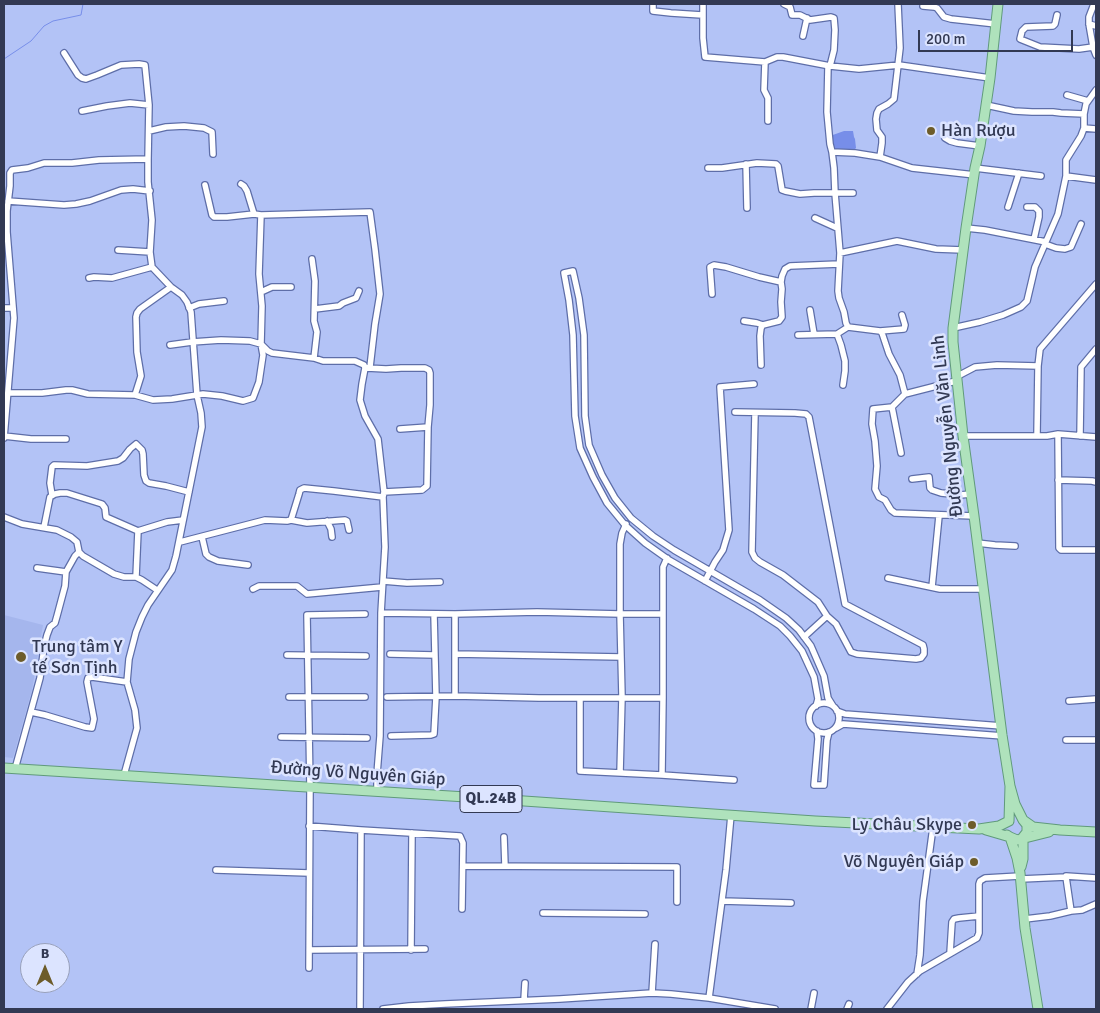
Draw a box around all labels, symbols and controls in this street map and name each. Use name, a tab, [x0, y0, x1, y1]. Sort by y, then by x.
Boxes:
scale bar	[920, 20, 1075, 52]
text: 200 m	[926, 30, 966, 48]
place label: Hàn Rượu	[941, 120, 1016, 142]
marker: Hàn Rượu	[925, 125, 937, 137]
street label: Đường Nguyễn Văn Linh	[928, 334, 968, 518]
place label: Trung tâm Y tế Sơn Tịnh	[32, 636, 123, 679]
marker: Trung tâm Y tế Sơn Tịnh	[14, 650, 28, 664]
street label: Đường Võ Nguyên Giáp	[270, 757, 446, 791]
road number: QL.24B	[460, 786, 522, 812]
place label: Ly Châu Skype	[851, 814, 962, 836]
marker: Ly Châu Skype	[966, 819, 978, 831]
place label: Võ Nguyên Giáp	[843, 851, 964, 873]
marker: Võ Nguyên Giáp	[968, 856, 980, 868]
north arrow	[20, 943, 70, 993]
text: B	[41, 945, 49, 962]

